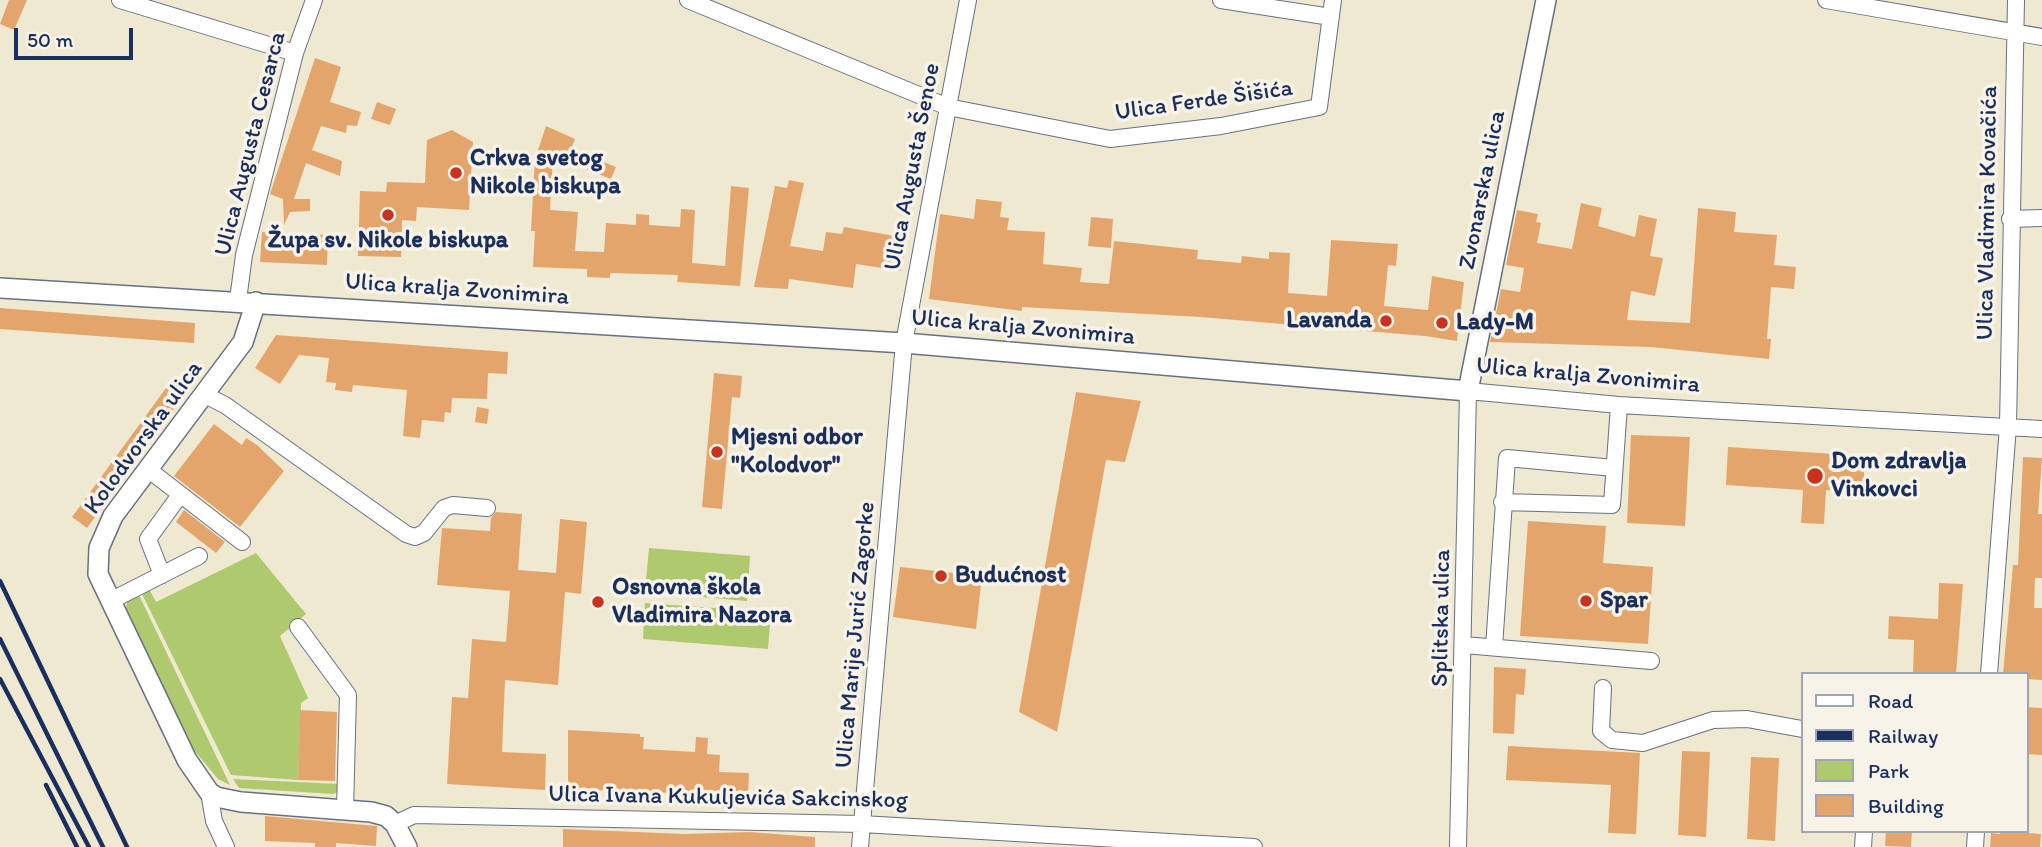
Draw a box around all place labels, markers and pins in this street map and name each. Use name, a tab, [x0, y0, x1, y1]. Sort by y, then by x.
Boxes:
place label: Crkva svetog Nikole biskupa	[470, 145, 621, 201]
marker: Crkva svetog Nikole biskupa	[448, 165, 464, 181]
marker: Župa sv. Nikole biskupa	[380, 207, 396, 223]
place label: Župa sv. Nikole biskupa	[268, 227, 508, 255]
place label: Lavanda	[1286, 307, 1372, 335]
place label: Lady-M	[1456, 309, 1534, 337]
marker: Lavanda	[1378, 313, 1394, 329]
marker: Lady-M	[1434, 315, 1450, 331]
place label: Mjesni odbor "Kolodvor"	[731, 424, 863, 480]
marker: Mjesni odbor "Kolodvor"	[709, 444, 725, 460]
place label: Dom zdravlja Vinkovci	[1831, 448, 1966, 504]
marker: Dom zdravlja Vinkovci	[1805, 466, 1825, 486]
place label: Budućnost	[955, 562, 1066, 590]
marker: Budućnost	[933, 568, 949, 584]
place label: Osnovna škola Vladimira Nazora	[612, 574, 792, 630]
place label: Spar	[1600, 587, 1648, 615]
marker: Spar	[1578, 593, 1594, 609]
marker: Osnovna škola Vladimira Nazora	[590, 594, 606, 610]

